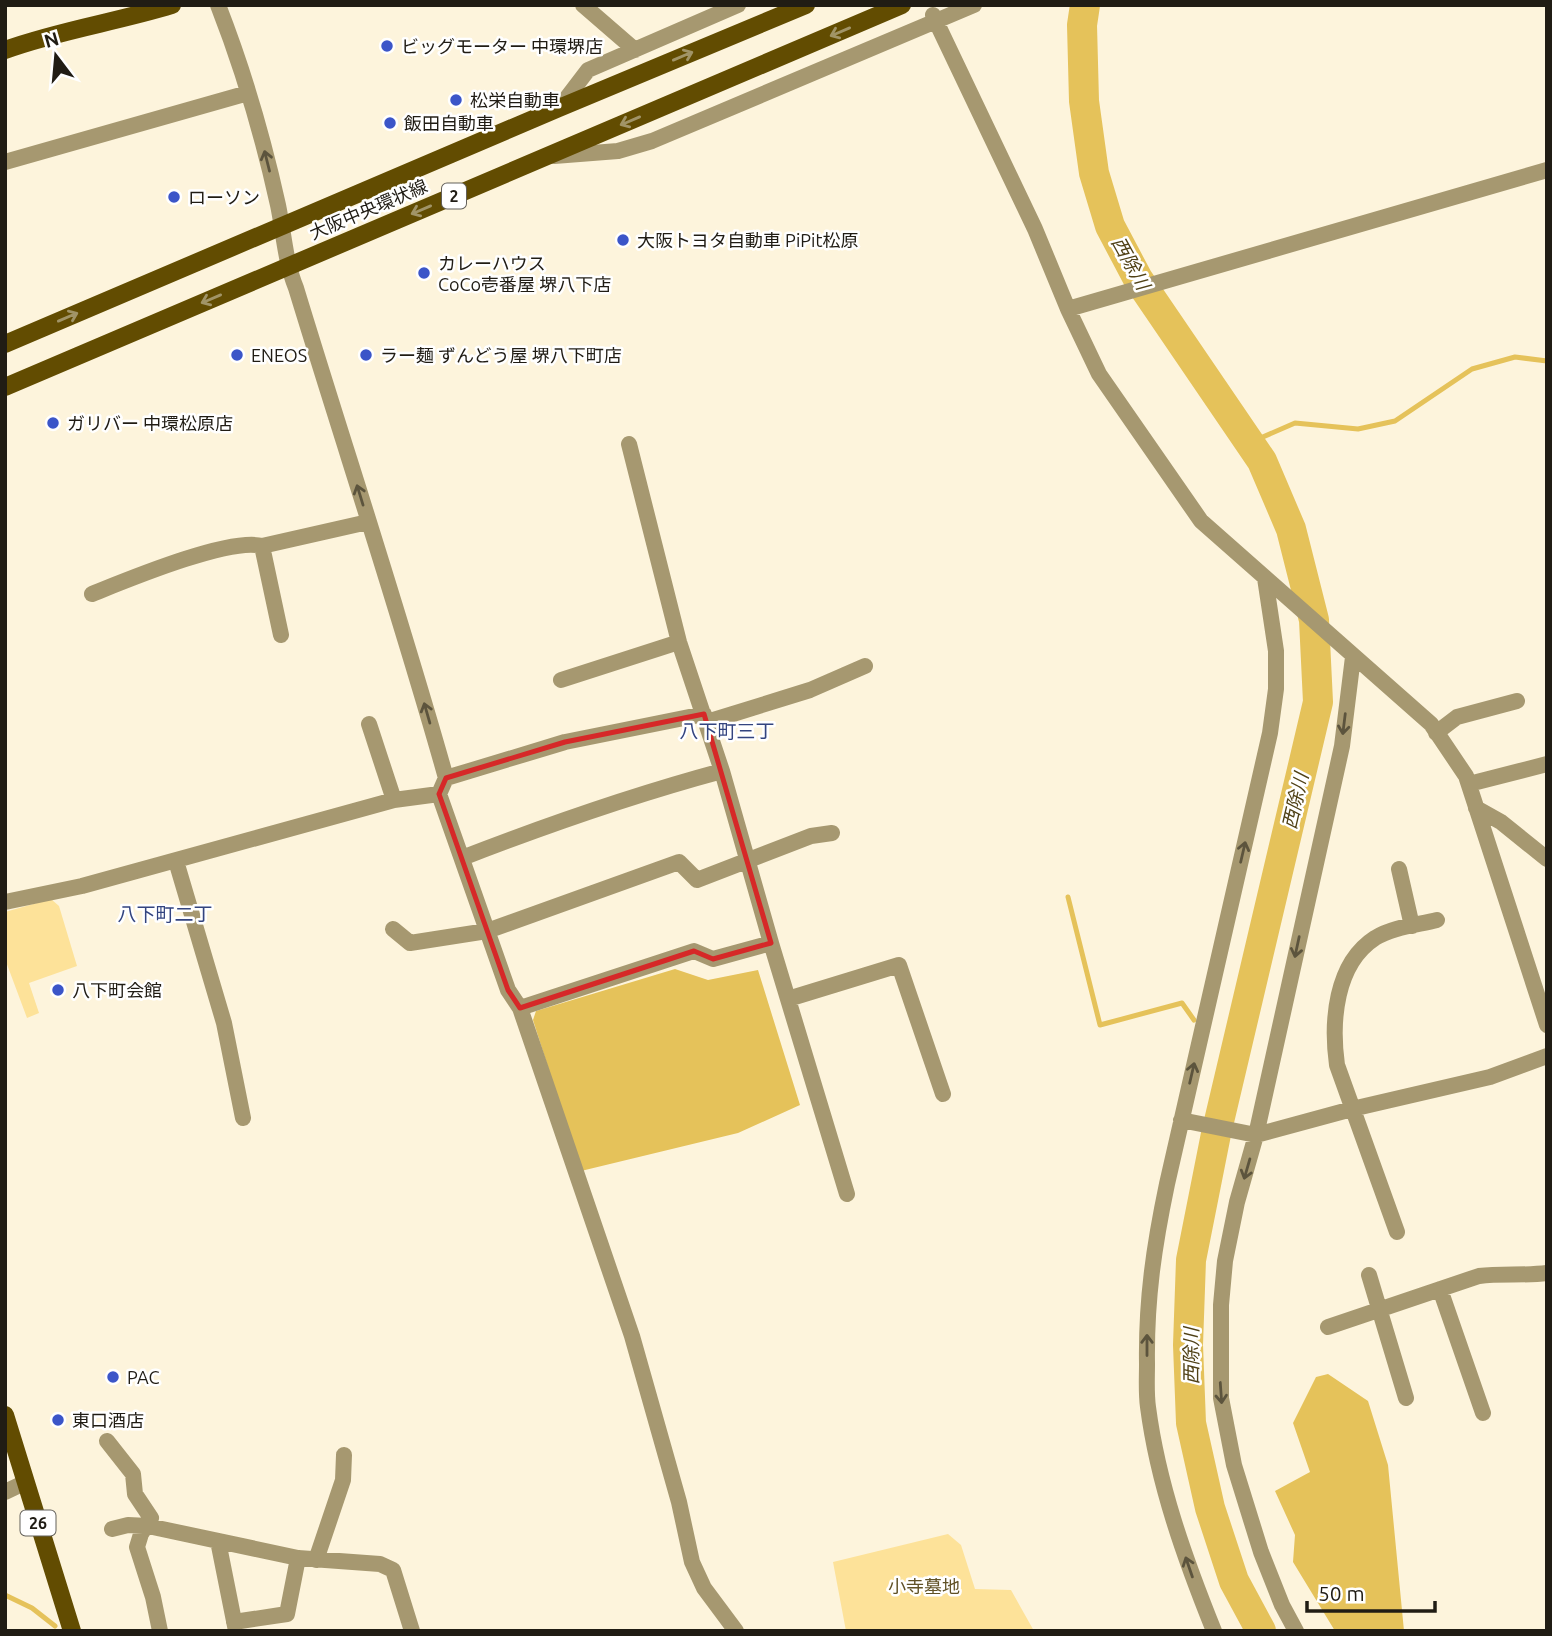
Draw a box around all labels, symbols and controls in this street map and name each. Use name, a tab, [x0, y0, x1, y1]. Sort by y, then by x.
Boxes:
north arrow	[21, 21, 91, 91]
one-way arrow	[829, 26, 851, 39]
text: N	[41, 27, 61, 52]
place label: ビッグモーター 中環堺店	[401, 36, 603, 56]
marker: ビッグモーター 中環堺店	[379, 38, 395, 54]
one-way arrow	[672, 49, 694, 62]
place label: 松栄自動車	[470, 90, 560, 110]
marker: 松栄自動車	[448, 92, 464, 108]
place label: 飯田自動車	[404, 113, 494, 133]
marker: 飯田自動車	[382, 115, 398, 131]
one-way arrow	[620, 115, 642, 128]
one-way arrow	[260, 150, 273, 173]
street label: 大阪中央環状線	[306, 175, 430, 243]
road number: 2	[442, 184, 466, 208]
place label: ローソン	[188, 187, 260, 207]
marker: ローソン	[166, 189, 182, 205]
one-way arrow	[411, 204, 432, 217]
place label: 大阪トヨタ自動車 PiPit松原	[637, 230, 858, 250]
marker: 大阪トヨタ自動車 PiPit松原	[615, 232, 631, 248]
water label: 西除川	[1108, 233, 1155, 295]
place label: カレーハウス CoCo壱番屋 堺八下店	[438, 253, 611, 294]
marker: カレーハウス CoCo壱番屋 堺八下店	[416, 265, 432, 281]
one-way arrow	[201, 293, 223, 306]
one-way arrow	[57, 310, 78, 323]
place label: ENEOS	[251, 345, 307, 365]
place label: ラー麺 ずんどう屋 堺八下町店	[380, 345, 622, 365]
marker: ENEOS	[229, 347, 245, 363]
marker: ラー麺 ずんどう屋 堺八下町店	[358, 347, 374, 363]
place label: ガリバー 中環松原店	[67, 413, 233, 433]
marker: ガリバー 中環松原店	[45, 415, 61, 431]
one-way arrow	[352, 485, 365, 507]
one-way arrow	[420, 702, 433, 724]
one-way arrow	[1338, 713, 1351, 735]
district label: 八下町三丁	[679, 720, 775, 742]
water label: 西除川	[1278, 769, 1313, 831]
one-way arrow	[1237, 841, 1251, 864]
district label: 八下町二丁	[117, 903, 213, 925]
one-way arrow	[1290, 935, 1303, 958]
place label: 八下町会館	[72, 980, 162, 1000]
marker: 八下町会館	[50, 982, 66, 998]
one-way arrow	[1185, 1062, 1199, 1085]
one-way arrow	[1239, 1157, 1252, 1179]
water label: 西除川	[1180, 1326, 1202, 1385]
one-way arrow	[1140, 1334, 1154, 1357]
place label: PAC	[127, 1367, 160, 1387]
marker: PAC	[105, 1369, 121, 1385]
one-way arrow	[1215, 1381, 1228, 1404]
place label: 東口酒店	[72, 1410, 144, 1430]
marker: 東口酒店	[50, 1412, 66, 1428]
road number: 26	[20, 1511, 56, 1536]
one-way arrow	[1182, 1557, 1194, 1579]
scale bar	[1307, 1570, 1435, 1614]
park label: 小寺墓地	[888, 1576, 960, 1596]
text: 50 m	[1318, 1581, 1365, 1605]

